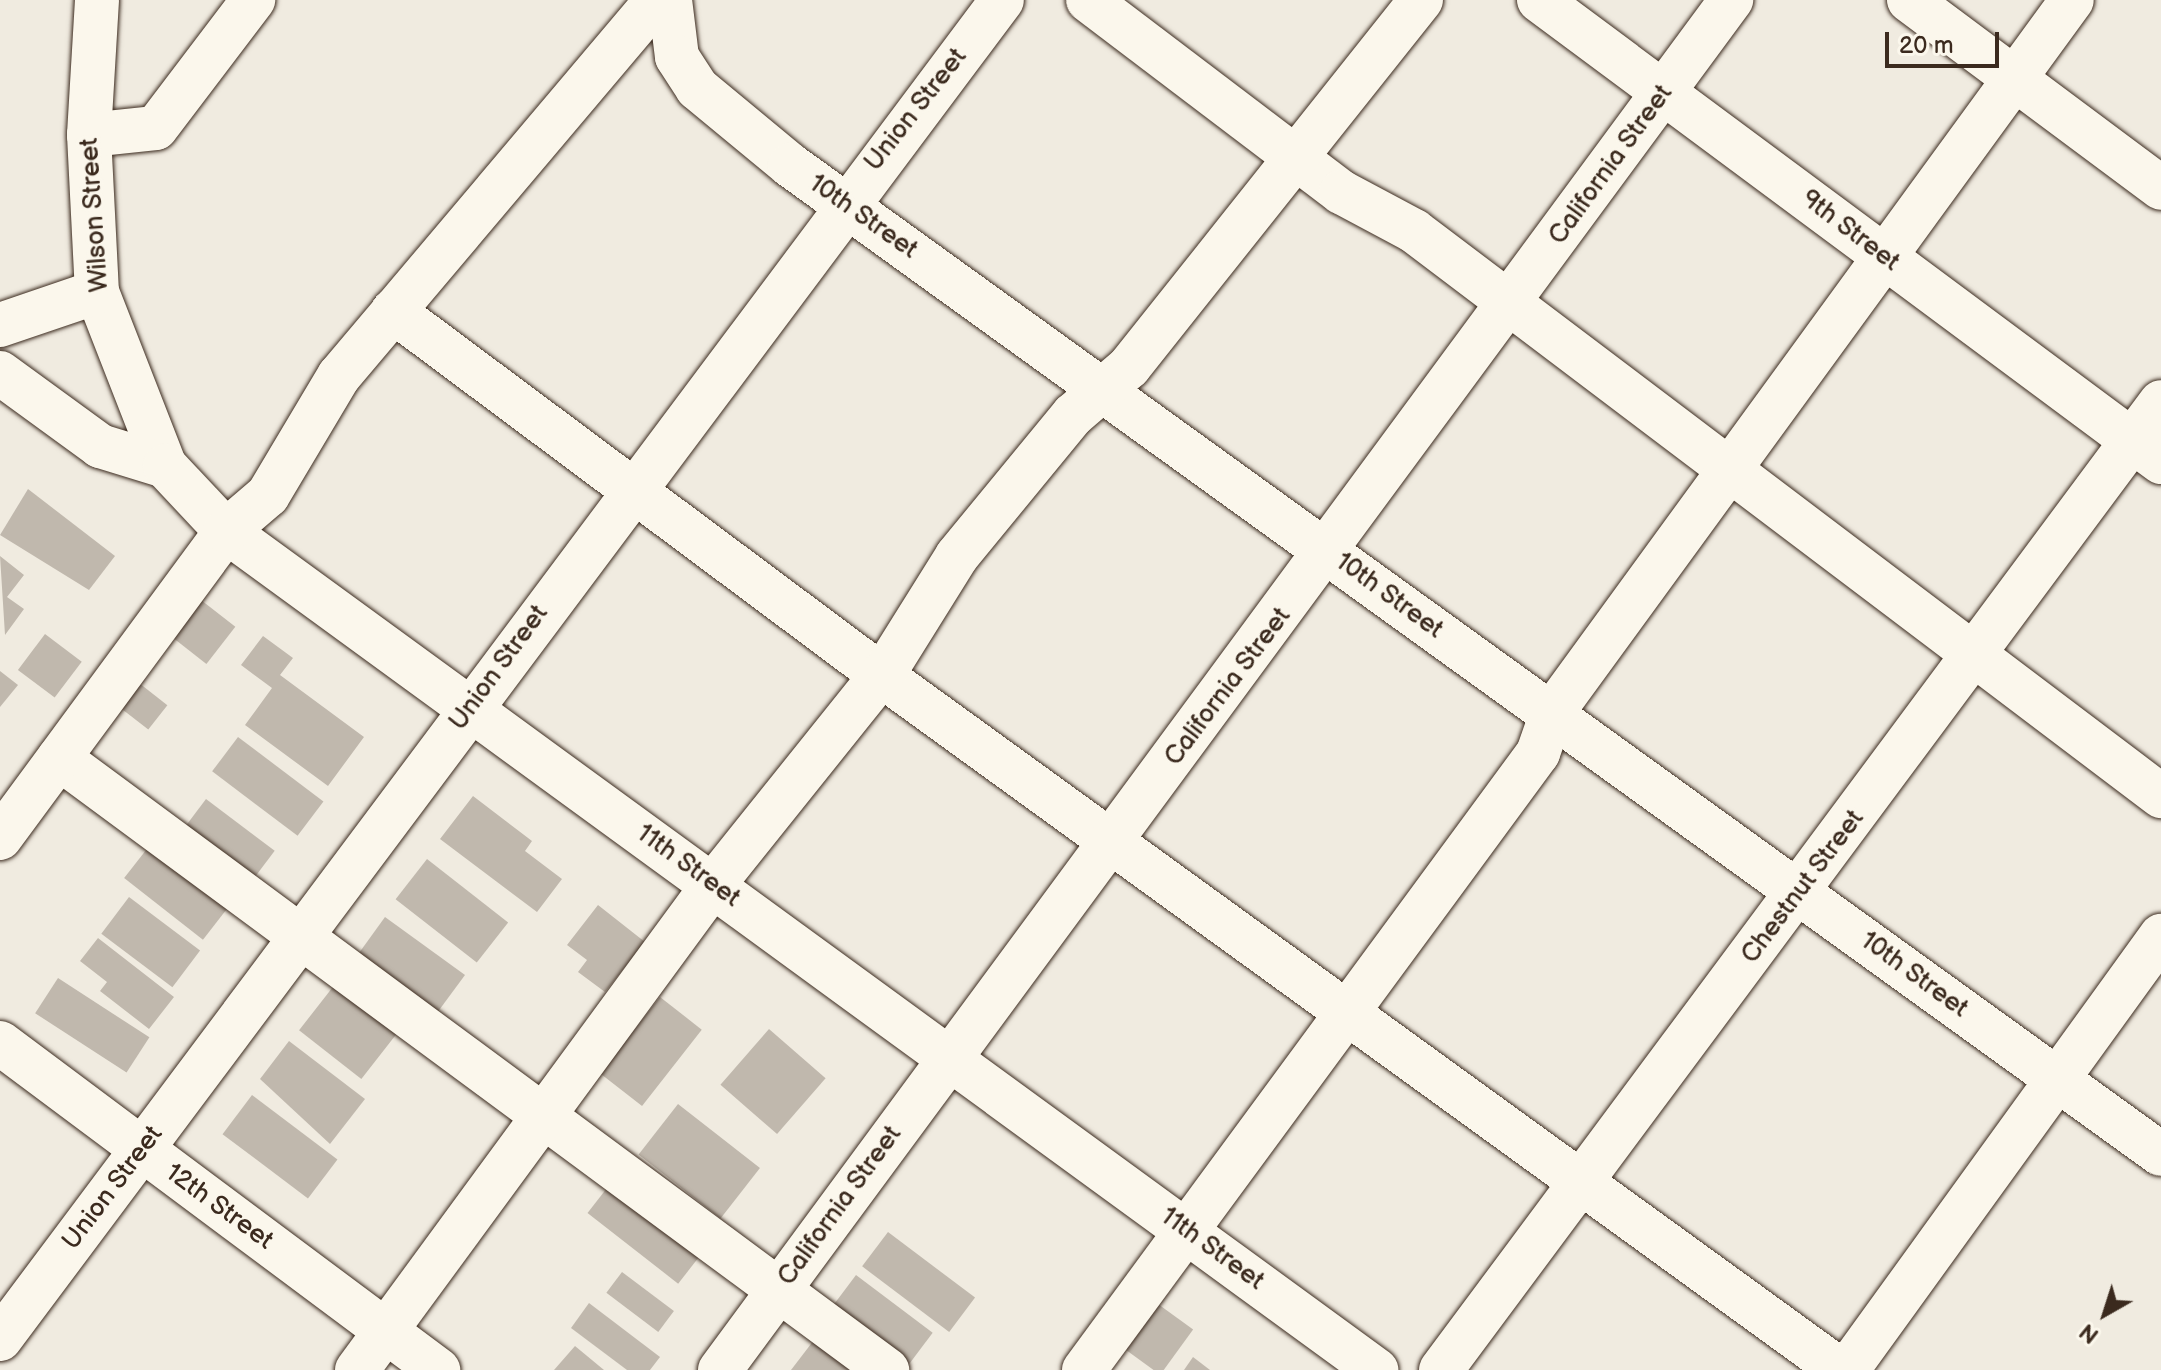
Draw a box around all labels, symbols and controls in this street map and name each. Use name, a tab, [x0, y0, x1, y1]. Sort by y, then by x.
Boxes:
scale bar	[1889, 16, 2003, 66]
text: 20 m	[1899, 31, 1954, 60]
street label: Union Street	[858, 42, 974, 178]
street label: California Street	[1542, 79, 1680, 251]
street label: Wilson Street	[74, 137, 116, 293]
street label: 10th Street	[802, 168, 924, 266]
street label: 9th Street	[1794, 184, 1906, 278]
street label: 10th Street	[1329, 546, 1449, 646]
street label: Union Street	[443, 599, 555, 737]
street label: California Street	[1158, 602, 1298, 772]
street label: Chestnut Street	[1735, 804, 1871, 970]
street label: 11th Street	[630, 818, 746, 914]
street label: 10th Street	[1854, 925, 1974, 1025]
street label: Union Street	[56, 1120, 170, 1256]
street label: California Street	[771, 1120, 909, 1292]
street label: 12th Street	[159, 1157, 279, 1257]
street label: 11th Street	[1154, 1201, 1270, 1297]
north arrow	[2065, 1274, 2145, 1354]
text: N	[2075, 1317, 2105, 1349]

